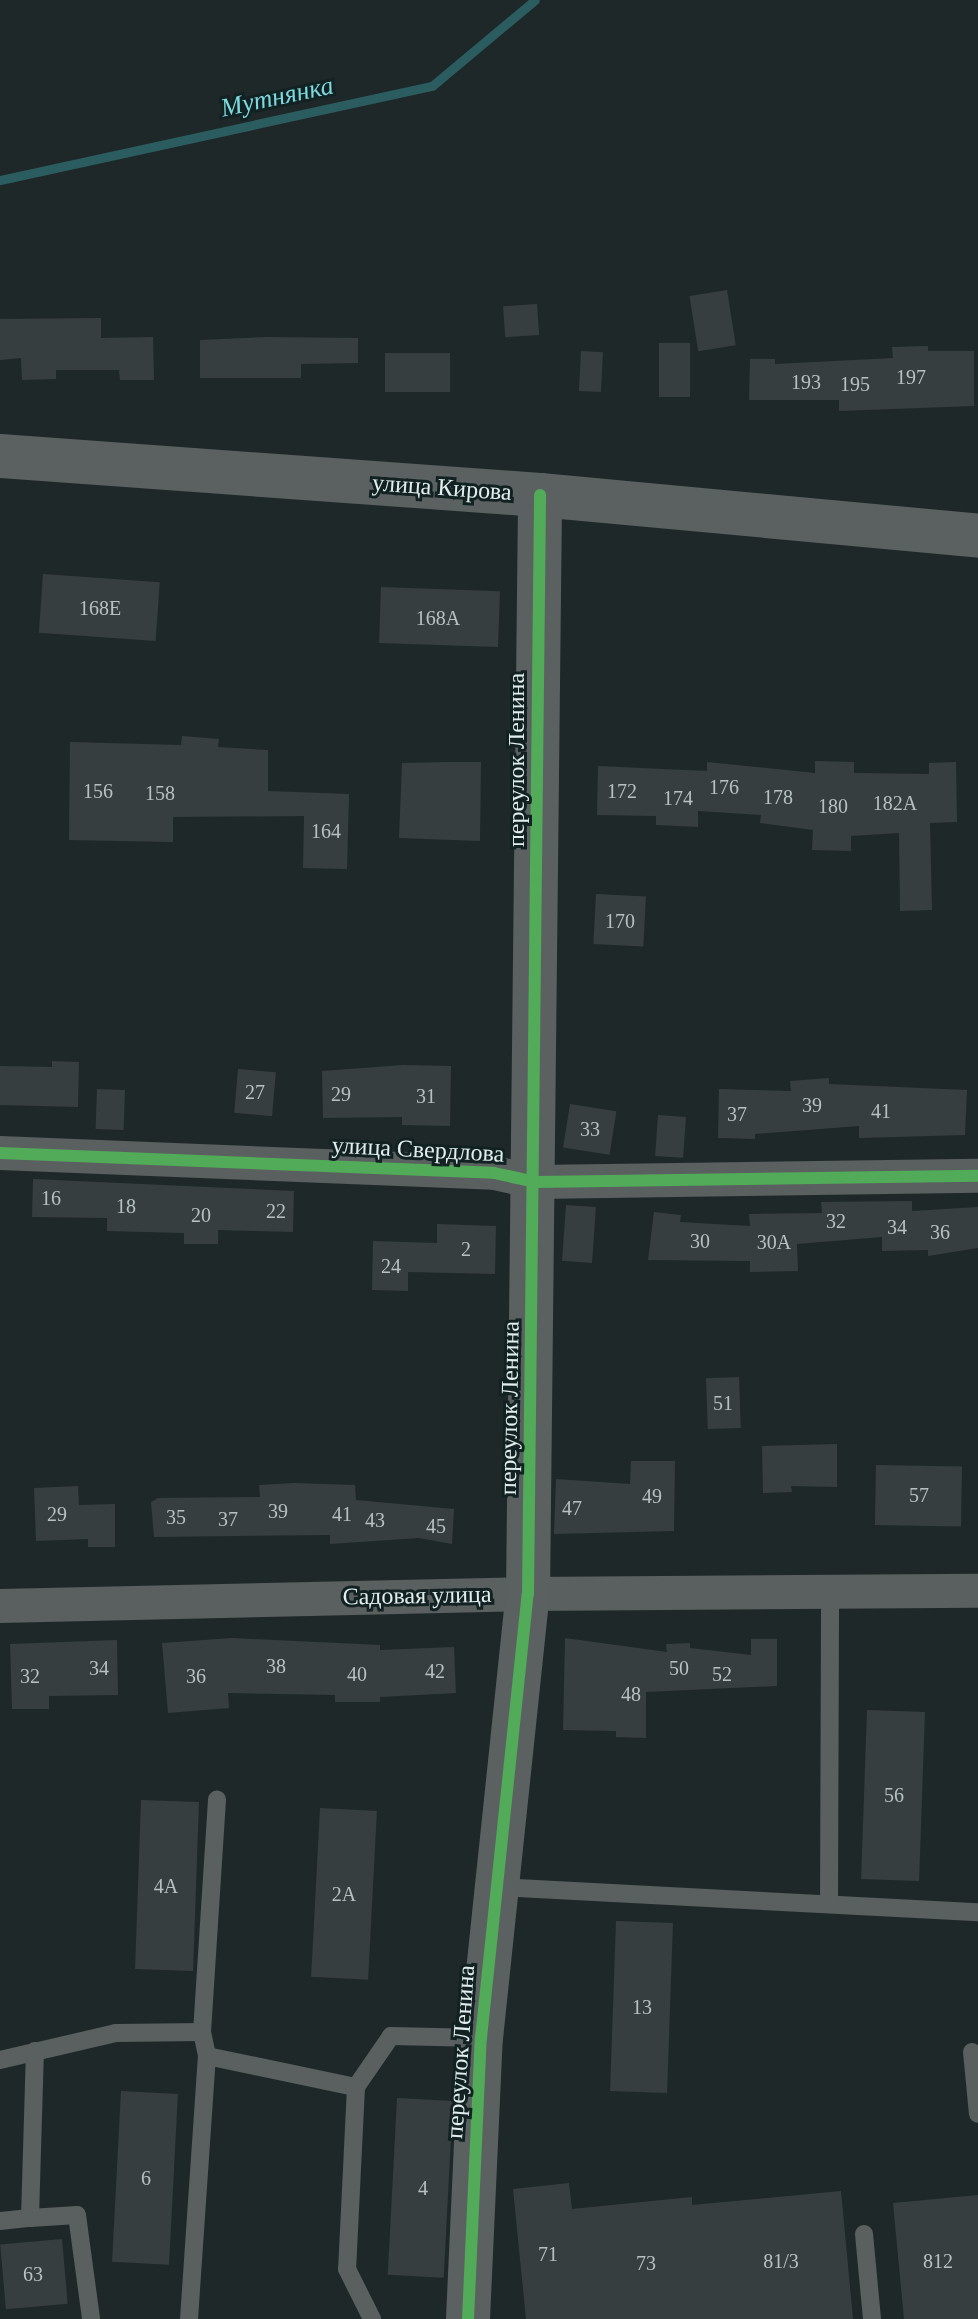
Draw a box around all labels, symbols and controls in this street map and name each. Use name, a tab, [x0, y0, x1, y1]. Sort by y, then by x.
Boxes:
water label: Мутнянка	[218, 70, 336, 124]
house number: 197	[896, 365, 926, 389]
house number: 193	[791, 370, 821, 394]
house number: 195	[840, 372, 870, 396]
street label: улица Кирова	[371, 469, 513, 507]
house number: 168Е	[79, 596, 121, 620]
house number: 168А	[416, 606, 460, 630]
street label: переулок Ленина	[503, 673, 531, 847]
house number: 176	[709, 775, 739, 799]
house number: 156	[83, 779, 113, 803]
house number: 172	[607, 779, 637, 803]
house number: 158	[145, 781, 175, 805]
house number: 178	[763, 785, 793, 809]
house number: 174	[663, 786, 693, 810]
house number: 182А	[873, 791, 917, 815]
house number: 180	[818, 794, 848, 818]
house number: 164	[311, 819, 341, 843]
house number: 170	[605, 909, 635, 933]
house number: 27	[245, 1080, 265, 1104]
house number: 29	[331, 1082, 351, 1106]
house number: 31	[416, 1084, 436, 1108]
house number: 39	[802, 1093, 822, 1117]
house number: 41	[871, 1099, 891, 1123]
house number: 37	[727, 1102, 747, 1126]
house number: 33	[580, 1117, 600, 1141]
street label: улица Свердлова	[331, 1131, 505, 1169]
house number: 16	[41, 1186, 61, 1210]
house number: 18	[116, 1194, 136, 1218]
house number: 22	[266, 1199, 286, 1223]
house number: 20	[191, 1203, 211, 1227]
house number: 32	[826, 1209, 846, 1233]
house number: 34	[887, 1215, 907, 1239]
house number: 36	[930, 1220, 950, 1244]
house number: 30	[690, 1229, 710, 1253]
house number: 30А	[757, 1230, 791, 1254]
house number: 2	[461, 1237, 471, 1261]
house number: 24	[381, 1254, 401, 1278]
street label: переулок Ленина	[494, 1321, 526, 1495]
house number: 51	[713, 1391, 733, 1415]
house number: 57	[909, 1483, 929, 1507]
house number: 49	[642, 1484, 662, 1508]
house number: 47	[562, 1496, 582, 1520]
house number: 39	[268, 1499, 288, 1523]
house number: 29	[47, 1502, 67, 1526]
house number: 41	[332, 1502, 352, 1526]
house number: 35	[166, 1505, 186, 1529]
house number: 37	[218, 1507, 238, 1531]
house number: 43	[365, 1508, 385, 1532]
house number: 45	[426, 1514, 446, 1538]
street label: Садовая улица	[342, 1580, 492, 1612]
house number: 38	[266, 1654, 286, 1678]
house number: 34	[89, 1656, 109, 1680]
house number: 50	[669, 1656, 689, 1680]
house number: 42	[425, 1659, 445, 1683]
house number: 40	[347, 1662, 367, 1686]
house number: 52	[712, 1662, 732, 1686]
house number: 32	[20, 1664, 40, 1688]
house number: 36	[186, 1664, 206, 1688]
house number: 48	[621, 1682, 641, 1706]
house number: 56	[884, 1783, 904, 1807]
house number: 4А	[154, 1874, 178, 1898]
house number: 2А	[332, 1882, 356, 1906]
street label: переулок Ленина	[441, 1964, 481, 2140]
house number: 13	[632, 1995, 652, 2019]
house number: 6	[141, 2166, 151, 2190]
house number: 4	[418, 2176, 428, 2200]
house number: 71	[538, 2242, 558, 2266]
house number: 81/3	[763, 2249, 799, 2273]
house number: 812	[923, 2249, 953, 2273]
house number: 73	[636, 2251, 656, 2275]
house number: 63	[23, 2262, 43, 2286]

